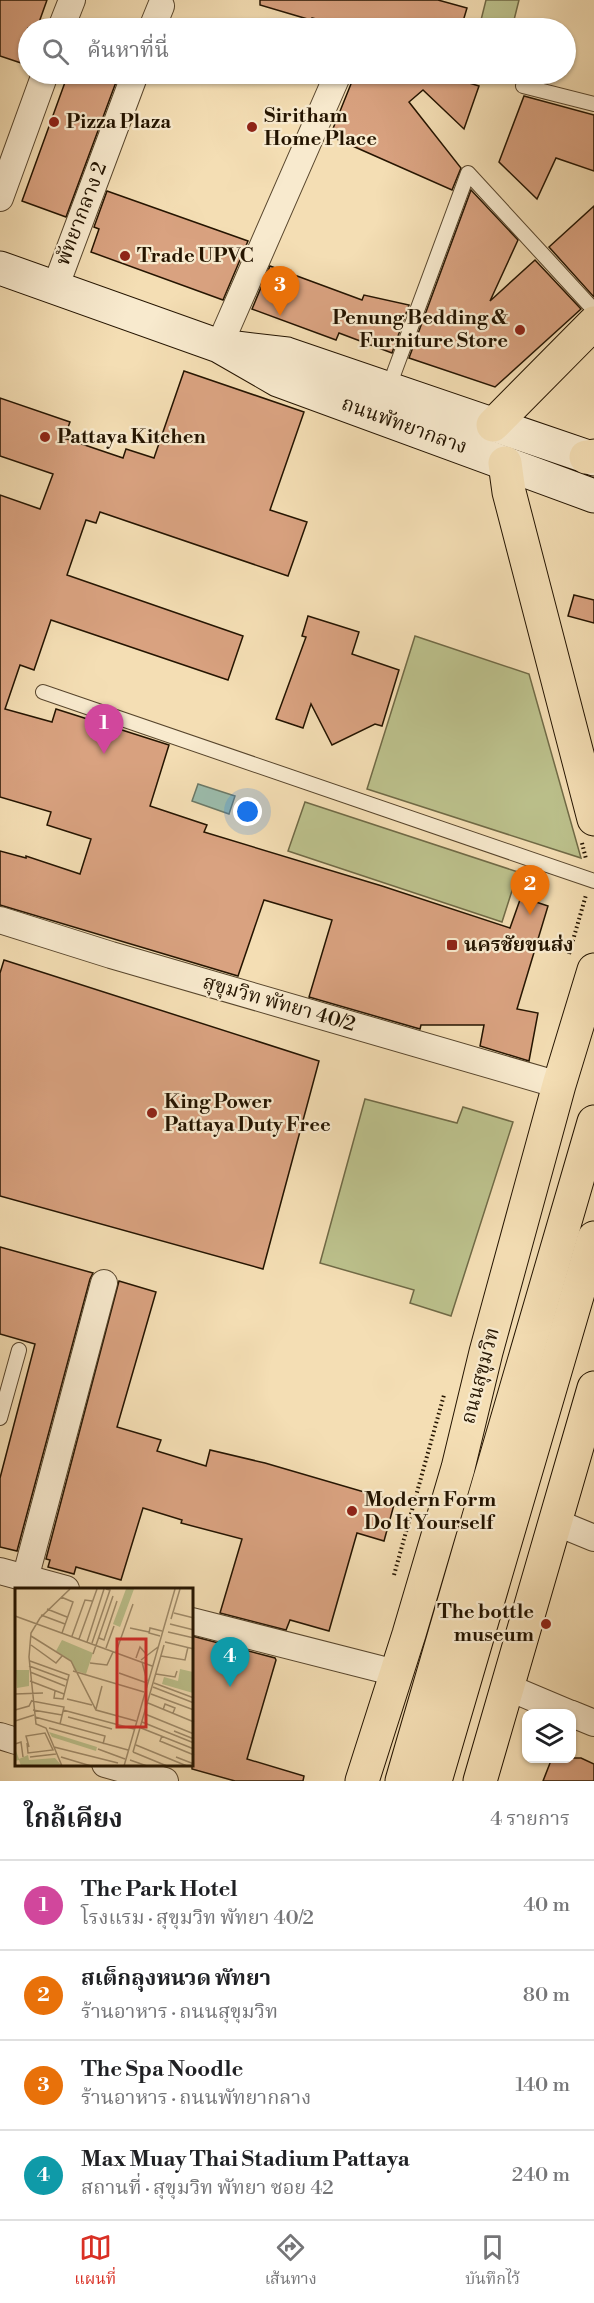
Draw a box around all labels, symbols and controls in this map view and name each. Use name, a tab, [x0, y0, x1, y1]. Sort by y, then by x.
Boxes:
search box	[18, 18, 576, 84]
icon: search	[39, 35, 72, 68]
text: ค้นหาที่นี่	[87, 37, 169, 64]
place label: Siritham Home Place	[264, 104, 377, 152]
place label: Pizza Plaza	[66, 110, 171, 135]
marker: Pizza Plaza	[47, 115, 61, 129]
marker: Siritham Home Place	[245, 120, 259, 134]
street label: พัทยากลาง 2	[51, 159, 113, 269]
place label: Trade UPVC	[137, 244, 254, 269]
marker: Trade UPVC	[118, 249, 132, 263]
pin: 3	[260, 266, 300, 316]
place label: Penung Bedding & Furniture Store	[332, 306, 508, 354]
marker: Penung Bedding & Furniture Store	[513, 323, 527, 337]
street label: ถนนพัทยากลาง	[338, 392, 470, 460]
place label: Pattaya Kitchen	[57, 425, 206, 450]
marker: Pattaya Kitchen	[38, 430, 52, 444]
pin: 1	[84, 704, 124, 754]
your location	[233, 797, 262, 826]
pin: 2	[510, 866, 550, 915]
place label: นครชัยขนส่ง	[464, 933, 574, 958]
marker: นครชัยขนส่ง	[445, 938, 459, 952]
street label: สุขุมวิท พัทยา 40/2	[200, 970, 358, 1038]
place label: King Power Pattaya Duty Free	[164, 1090, 331, 1138]
marker: King Power Pattaya Duty Free	[145, 1106, 159, 1120]
street label: ถนนสุขุมวิท	[456, 1325, 506, 1427]
place label: Modern Form Do It Yourself	[364, 1488, 496, 1536]
marker: Modern Form Do It Yourself	[345, 1504, 359, 1518]
inset map	[15, 1588, 194, 1766]
place label: The bottle museum	[437, 1600, 534, 1648]
marker: The bottle museum	[539, 1617, 553, 1631]
pin: 4	[210, 1638, 250, 1687]
map controls	[522, 1709, 576, 1763]
button: layers	[522, 1709, 576, 1763]
text: ใกล้เคียง	[24, 1803, 123, 1835]
text: 4 รายการ	[490, 1807, 570, 1832]
text: The Park Hotel	[81, 1876, 237, 1903]
text: 1	[39, 1893, 48, 1918]
text: 40 m	[523, 1893, 570, 1918]
text: โรงแรม · สุขุมวิท พัทยา 40/2	[81, 1906, 314, 1931]
text: สเต็กลุงหนวด พัทยา	[81, 1965, 271, 1992]
text: 2	[37, 1983, 50, 2008]
text: 80 m	[523, 1983, 570, 2008]
text: ร้านอาหาร · ถนนสุขุมวิท	[81, 2000, 278, 2025]
text: The Spa Noodle	[81, 2056, 243, 2083]
text: 3	[37, 2073, 50, 2098]
text: 140 m	[515, 2073, 570, 2098]
text: ร้านอาหาร · ถนนพัทยากลาง	[81, 2086, 311, 2111]
text: Max Muay Thai Stadium Pattaya	[81, 2146, 410, 2173]
text: 4	[37, 2163, 50, 2188]
text: 240 m	[512, 2163, 570, 2188]
text: สถานที่ · สุขุมวิท พัทยา ซอย 42	[81, 2176, 334, 2201]
tab: แผนที่	[74, 2231, 116, 2293]
tab: เส้นทาง	[265, 2231, 317, 2293]
tab: บันทึกไว้	[465, 2231, 520, 2293]

